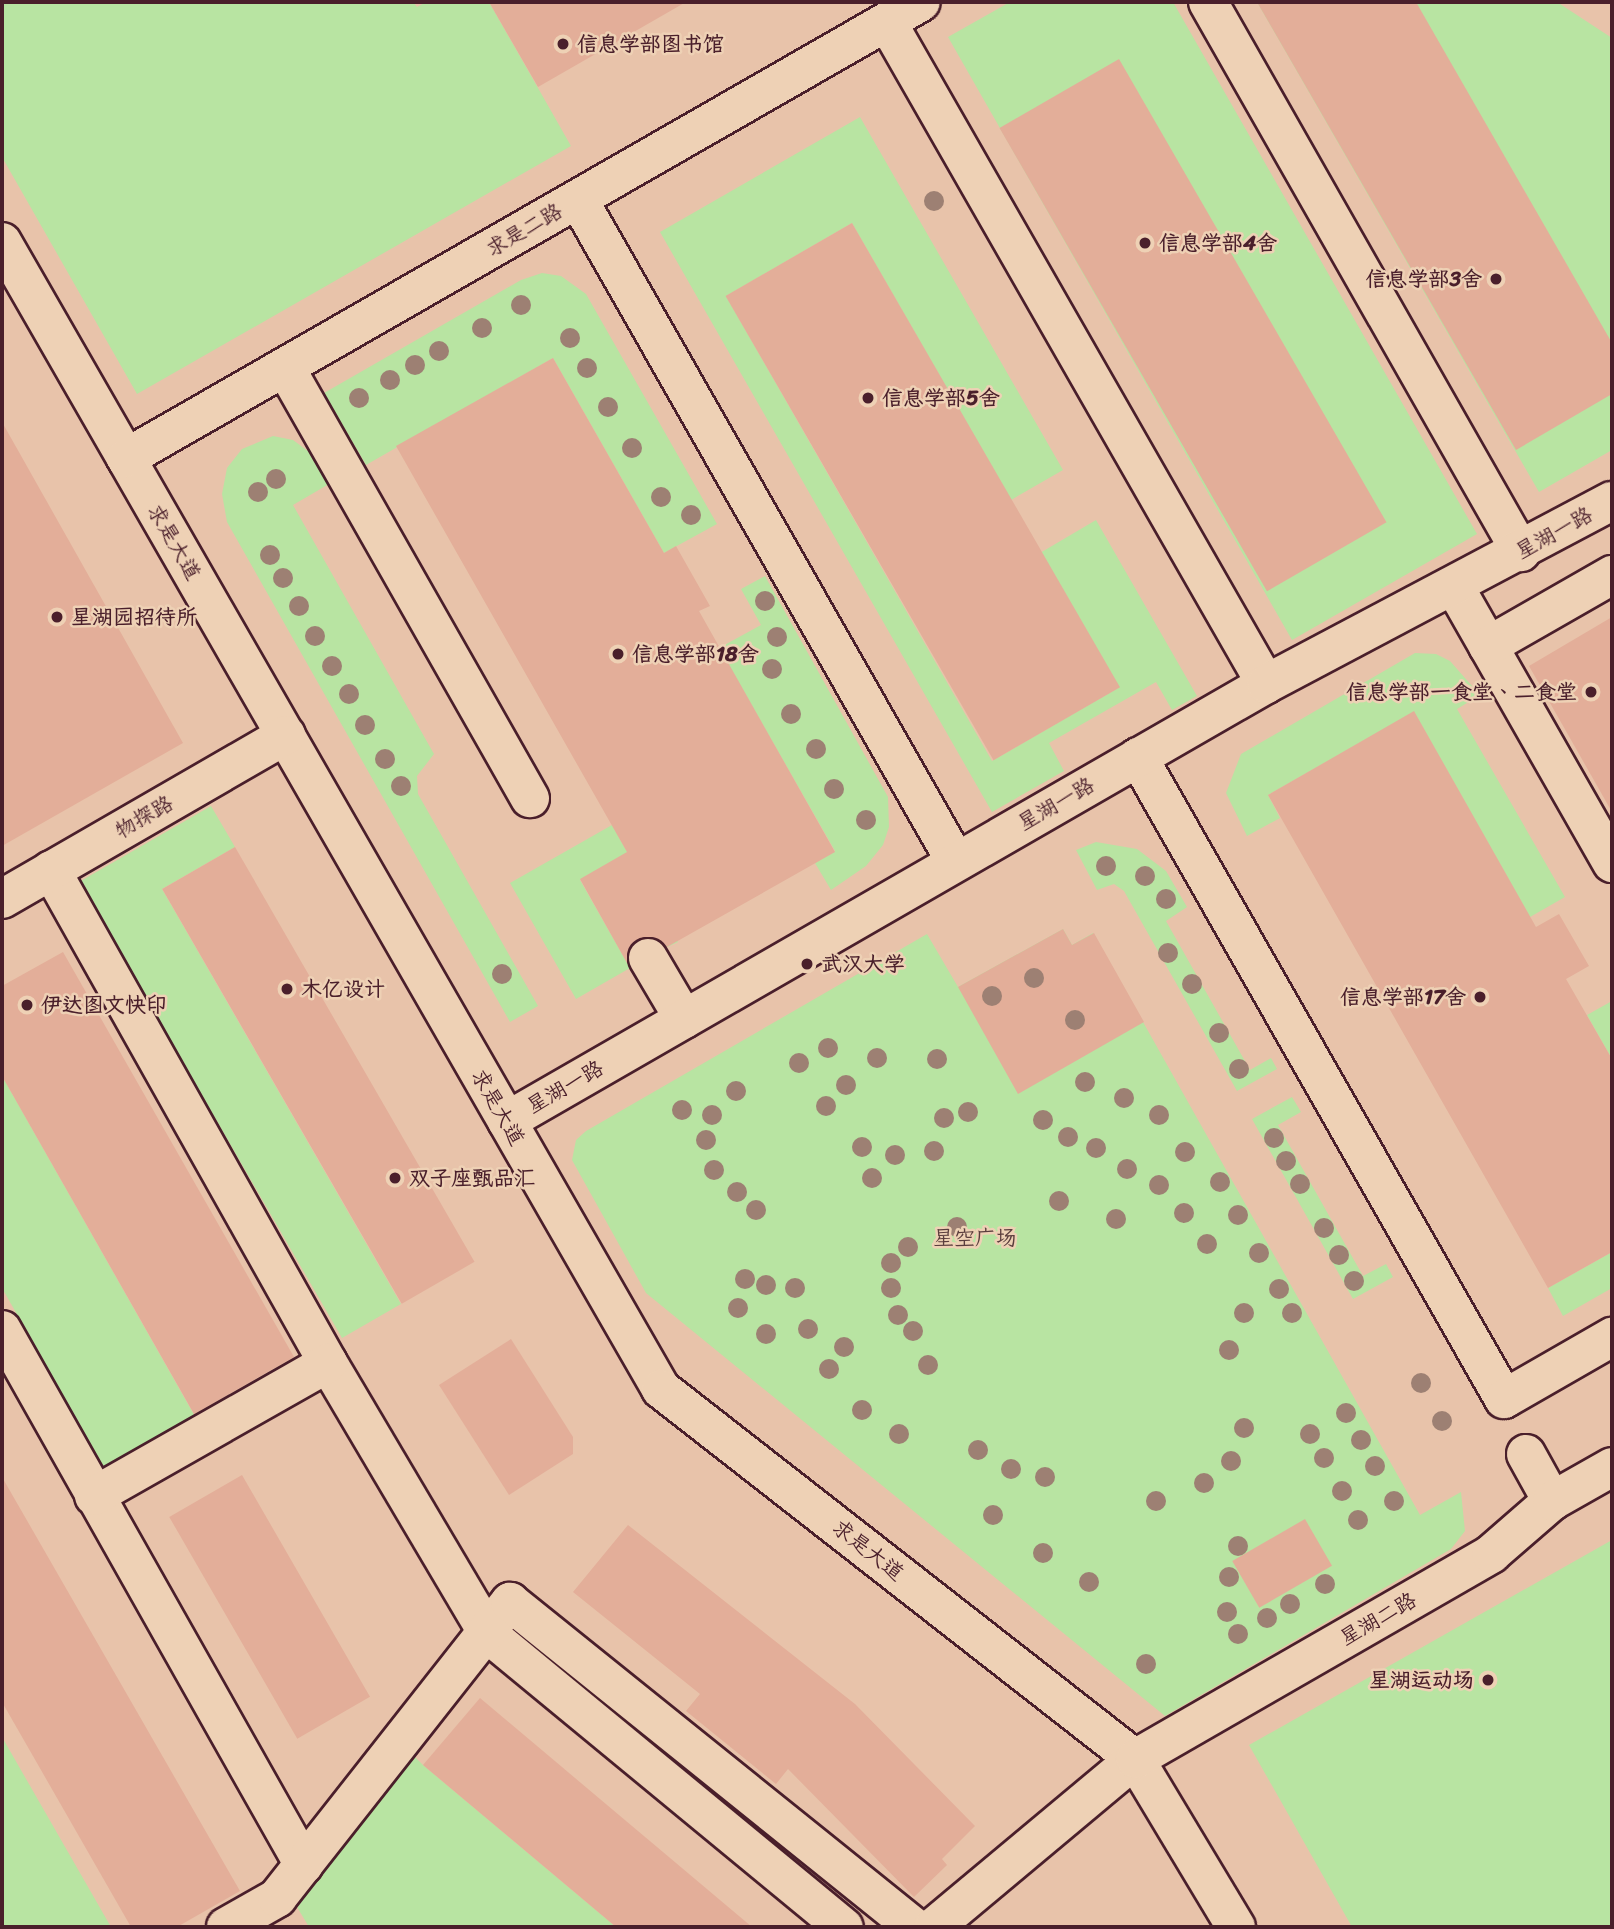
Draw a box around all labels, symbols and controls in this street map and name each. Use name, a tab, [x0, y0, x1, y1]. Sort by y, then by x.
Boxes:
place label: 信息学部图书馆	[577, 31, 724, 57]
marker: 信息学部图书馆	[555, 36, 571, 52]
street label: 求是二路	[481, 198, 567, 262]
place label: 信息学部4舍	[1159, 230, 1277, 256]
marker: 信息学部4舍	[1137, 235, 1153, 251]
place label: 信息学部3舍	[1365, 266, 1482, 292]
marker: 信息学部3舍	[1488, 271, 1504, 287]
place label: 信息学部5舍	[882, 385, 1000, 411]
marker: 信息学部5舍	[860, 390, 876, 406]
street label: 求是大道	[142, 499, 206, 585]
street label: 星湖一路	[1511, 502, 1597, 564]
place label: 星湖园招待所	[71, 604, 197, 630]
marker: 星湖园招待所	[49, 609, 65, 625]
place label: 信息学部18舍	[632, 641, 759, 667]
marker: 信息学部18舍	[610, 646, 626, 662]
place label: 信息学部一食堂、二食堂	[1346, 679, 1577, 705]
marker: 信息学部一食堂、二食堂	[1583, 684, 1599, 700]
street label: 星湖一路	[1013, 772, 1099, 836]
street label: 物探路	[110, 790, 178, 844]
place label: 武汉大学	[821, 951, 905, 977]
marker: 武汉大学	[799, 956, 815, 972]
place label: 木亿设计	[301, 976, 385, 1002]
marker: 木亿设计	[279, 981, 295, 997]
place label: 信息学部17舍	[1340, 984, 1466, 1010]
marker: 信息学部17舍	[1472, 989, 1488, 1005]
place label: 伊达图文快印	[41, 992, 167, 1018]
marker: 伊达图文快印	[19, 997, 35, 1013]
street label: 星湖一路	[522, 1055, 608, 1119]
street label: 求是大道	[466, 1064, 530, 1150]
place label: 双子座甄品汇	[409, 1165, 535, 1191]
marker: 双子座甄品汇	[387, 1170, 403, 1186]
park label: 星空广场	[933, 1225, 1017, 1251]
street label: 求是大道	[827, 1514, 909, 1586]
street label: 星湖二路	[1335, 1587, 1421, 1651]
place label: 星湖运动场	[1369, 1667, 1474, 1693]
marker: 星湖运动场	[1480, 1672, 1496, 1688]

